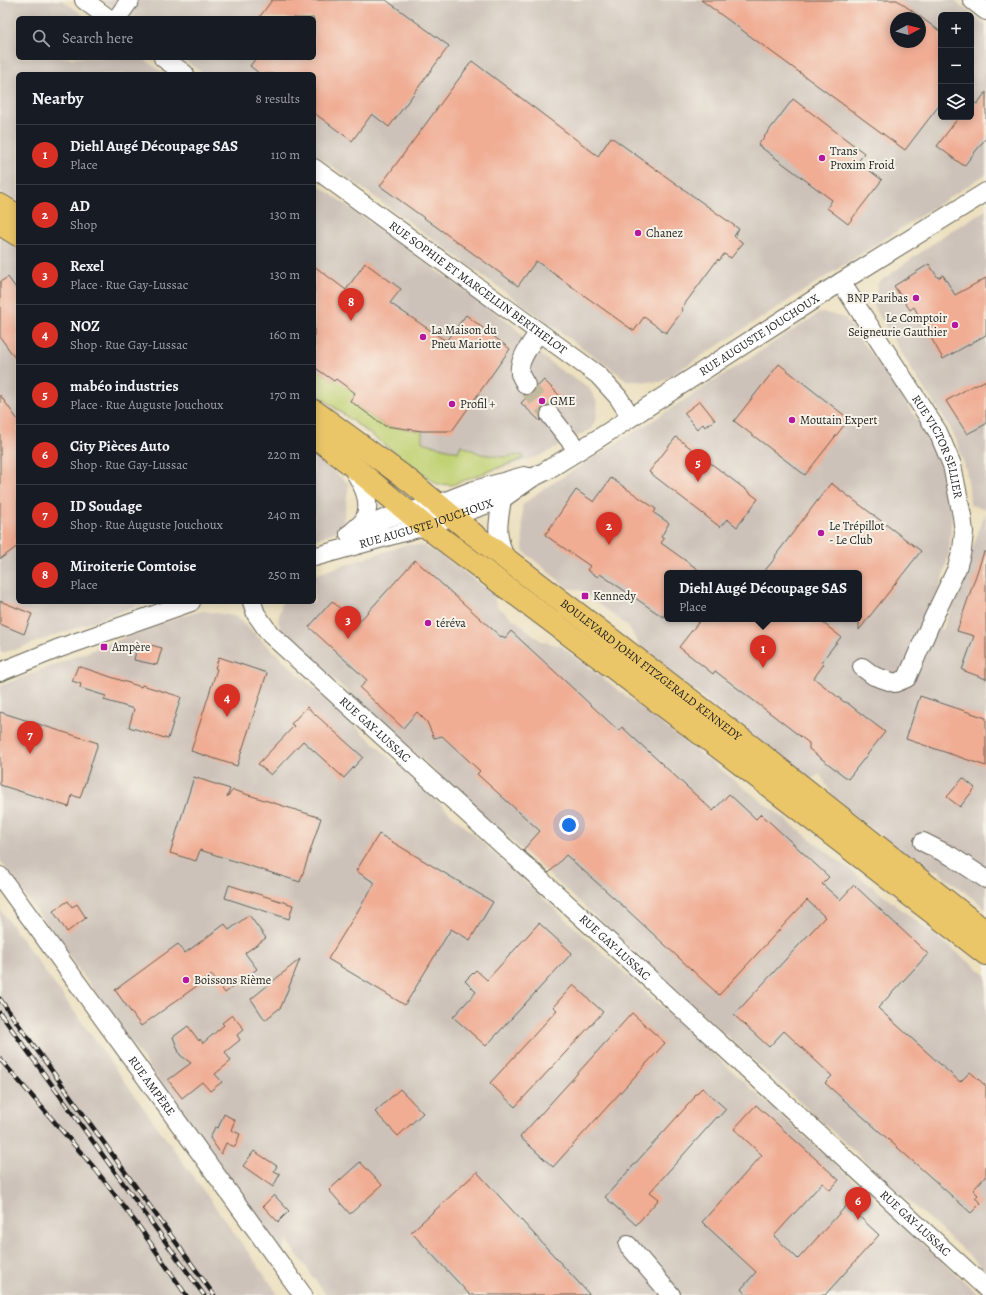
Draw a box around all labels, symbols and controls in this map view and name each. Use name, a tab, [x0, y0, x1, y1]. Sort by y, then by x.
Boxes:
north arrow	[890, 12, 926, 48]
map controls	[938, 12, 974, 120]
button: +	[938, 12, 974, 48]
search box	[16, 16, 316, 60]
icon: search	[30, 27, 52, 49]
text: Search here	[62, 28, 133, 48]
button: −	[938, 48, 974, 84]
button: layers	[938, 84, 974, 120]
text: Nearby	[32, 87, 83, 110]
text: 8 results	[256, 90, 300, 107]
text: Diehl Augé Découpage SAS	[70, 136, 238, 156]
place label: Trans Proxim Froid	[830, 143, 895, 173]
text: 1	[43, 146, 47, 163]
text: 110 m	[271, 146, 300, 163]
marker: Trans Proxim Froid	[817, 153, 827, 163]
text: Place	[70, 156, 98, 173]
text: AD	[70, 196, 90, 216]
text: 2	[42, 206, 48, 223]
text: 130 m	[270, 206, 300, 223]
text: Shop	[70, 216, 97, 233]
street label: RUE SOPHIE ET MARCELLIN BERTHELOT	[386, 217, 571, 358]
place label: Chanez	[646, 225, 683, 241]
marker: Chanez	[633, 228, 643, 238]
text: Rexel	[70, 256, 104, 276]
text: 3	[42, 266, 48, 283]
text: 130 m	[270, 266, 300, 283]
text: Place · Rue Gay-Lussac	[70, 276, 188, 293]
pin: 8	[338, 288, 364, 321]
street label: RUE AUGUSTE JOUCHOUX	[696, 290, 822, 379]
place label: BNP Paribas	[847, 290, 908, 306]
marker: BNP Paribas	[911, 293, 921, 303]
place label: Le Comptoir Seigneurie Gauthier	[848, 310, 947, 340]
text: NOZ	[70, 316, 100, 336]
marker: Le Comptoir Seigneurie Gauthier	[950, 320, 960, 330]
place label: La Maison du Pneu Mariotte	[431, 322, 501, 352]
text: 4	[42, 326, 48, 343]
text: 160 m	[269, 326, 300, 343]
marker: La Maison du Pneu Mariotte	[418, 332, 428, 342]
text: Shop · Rue Gay-Lussac	[70, 336, 188, 353]
text: mabéo industries	[70, 376, 179, 396]
text: 5	[42, 386, 48, 403]
text: 170 m	[270, 386, 300, 403]
street label: RUE VICTOR SELLIER	[908, 392, 966, 500]
place label: GME	[550, 393, 575, 409]
text: Place · Rue Auguste Jouchoux	[70, 396, 223, 413]
place label: Profil +	[460, 396, 495, 412]
marker: GME	[537, 396, 547, 406]
marker: Profil +	[447, 399, 457, 409]
place label: Moutain Expert	[800, 412, 877, 428]
marker: Moutain Expert	[787, 415, 797, 425]
text: City Pièces Auto	[70, 436, 170, 456]
text: 6	[42, 446, 48, 463]
text: 220 m	[267, 446, 300, 463]
pin: 5	[685, 449, 711, 482]
text: Shop · Rue Gay-Lussac	[70, 456, 188, 473]
street label: RUE AUGUSTE JOUCHOUX	[357, 495, 495, 552]
text: ID Soudage	[70, 496, 142, 516]
text: 7	[42, 506, 48, 523]
text: 240 m	[268, 506, 300, 523]
pin: 2	[596, 512, 622, 545]
text: Shop · Rue Auguste Jouchoux	[70, 516, 223, 533]
place label: Le Trépillot - Le Club	[829, 518, 884, 548]
marker: Le Trépillot - Le Club	[816, 528, 826, 538]
text: Miroiterie Comtoise	[70, 556, 197, 576]
text: 8	[42, 566, 48, 583]
text: 250 m	[268, 566, 300, 583]
popup	[664, 570, 862, 622]
text: Place	[70, 576, 98, 593]
text: Diehl Augé Découpage SAS	[679, 578, 847, 598]
place label: Kennedy	[593, 588, 637, 604]
marker: Kennedy	[580, 591, 590, 601]
street label: BOULEVARD JOHN FITZGERALD KENNEDY	[557, 595, 745, 745]
text: Place	[679, 598, 707, 615]
pin: 3	[335, 606, 361, 639]
place label: téréva	[436, 615, 466, 631]
marker: téréva	[423, 618, 433, 628]
pin: 1	[750, 635, 776, 668]
place label: Ampère	[111, 639, 150, 655]
marker: Ampère	[99, 642, 109, 652]
pin: 4	[214, 684, 240, 717]
street label: RUE GAY-LUSSAC	[336, 693, 414, 766]
pin: 7	[17, 721, 43, 754]
your location	[559, 815, 579, 835]
street label: RUE GAY-LUSSAC	[576, 911, 654, 984]
place label: Boissons Rième	[194, 972, 271, 988]
marker: Boissons Rième	[181, 975, 191, 985]
street label: RUE AMPÈRE	[125, 1053, 179, 1119]
pin: 6	[845, 1187, 871, 1220]
street label: RUE GAY-LUSSAC	[877, 1187, 954, 1260]

